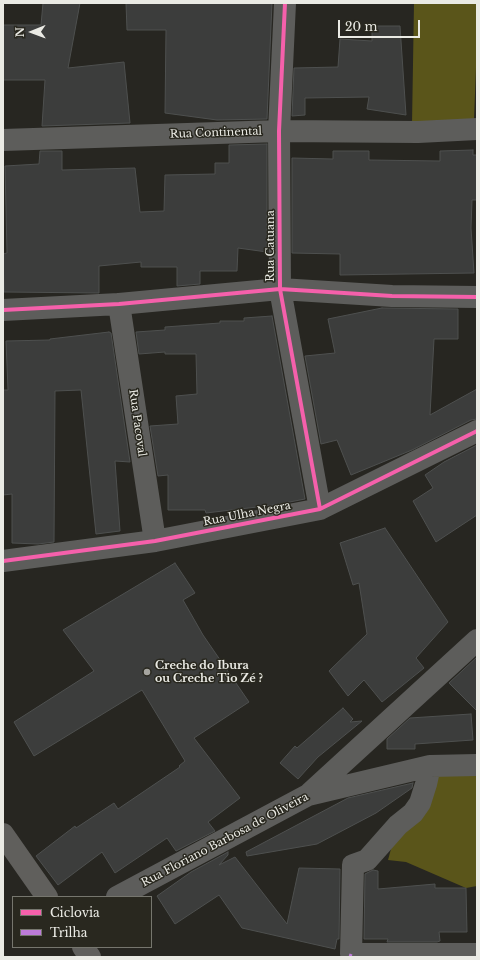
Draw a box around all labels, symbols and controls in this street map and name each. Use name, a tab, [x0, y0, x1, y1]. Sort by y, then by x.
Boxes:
north arrow	[12, 12, 52, 52]
scale bar	[340, 12, 422, 38]
text: 20 m	[345, 19, 377, 34]
text: N	[13, 27, 27, 38]
street label: Rua Continental	[170, 125, 262, 141]
street label: Rua Catuana	[264, 210, 278, 282]
street label: Rua Pacoval	[126, 388, 148, 458]
street label: Rua Ulha Negra	[202, 499, 292, 529]
place label: Creche do Ibura ou Creche Tio Zé ?	[155, 659, 263, 685]
marker: Creche do Ibura ou Creche Tio Zé ?	[142, 667, 152, 677]
street label: Rua Floriano Barbosa de Oliveira	[139, 790, 311, 890]
legend	[12, 896, 152, 948]
text: Ciclovia	[50, 905, 100, 920]
text: Trilha	[50, 925, 87, 940]

